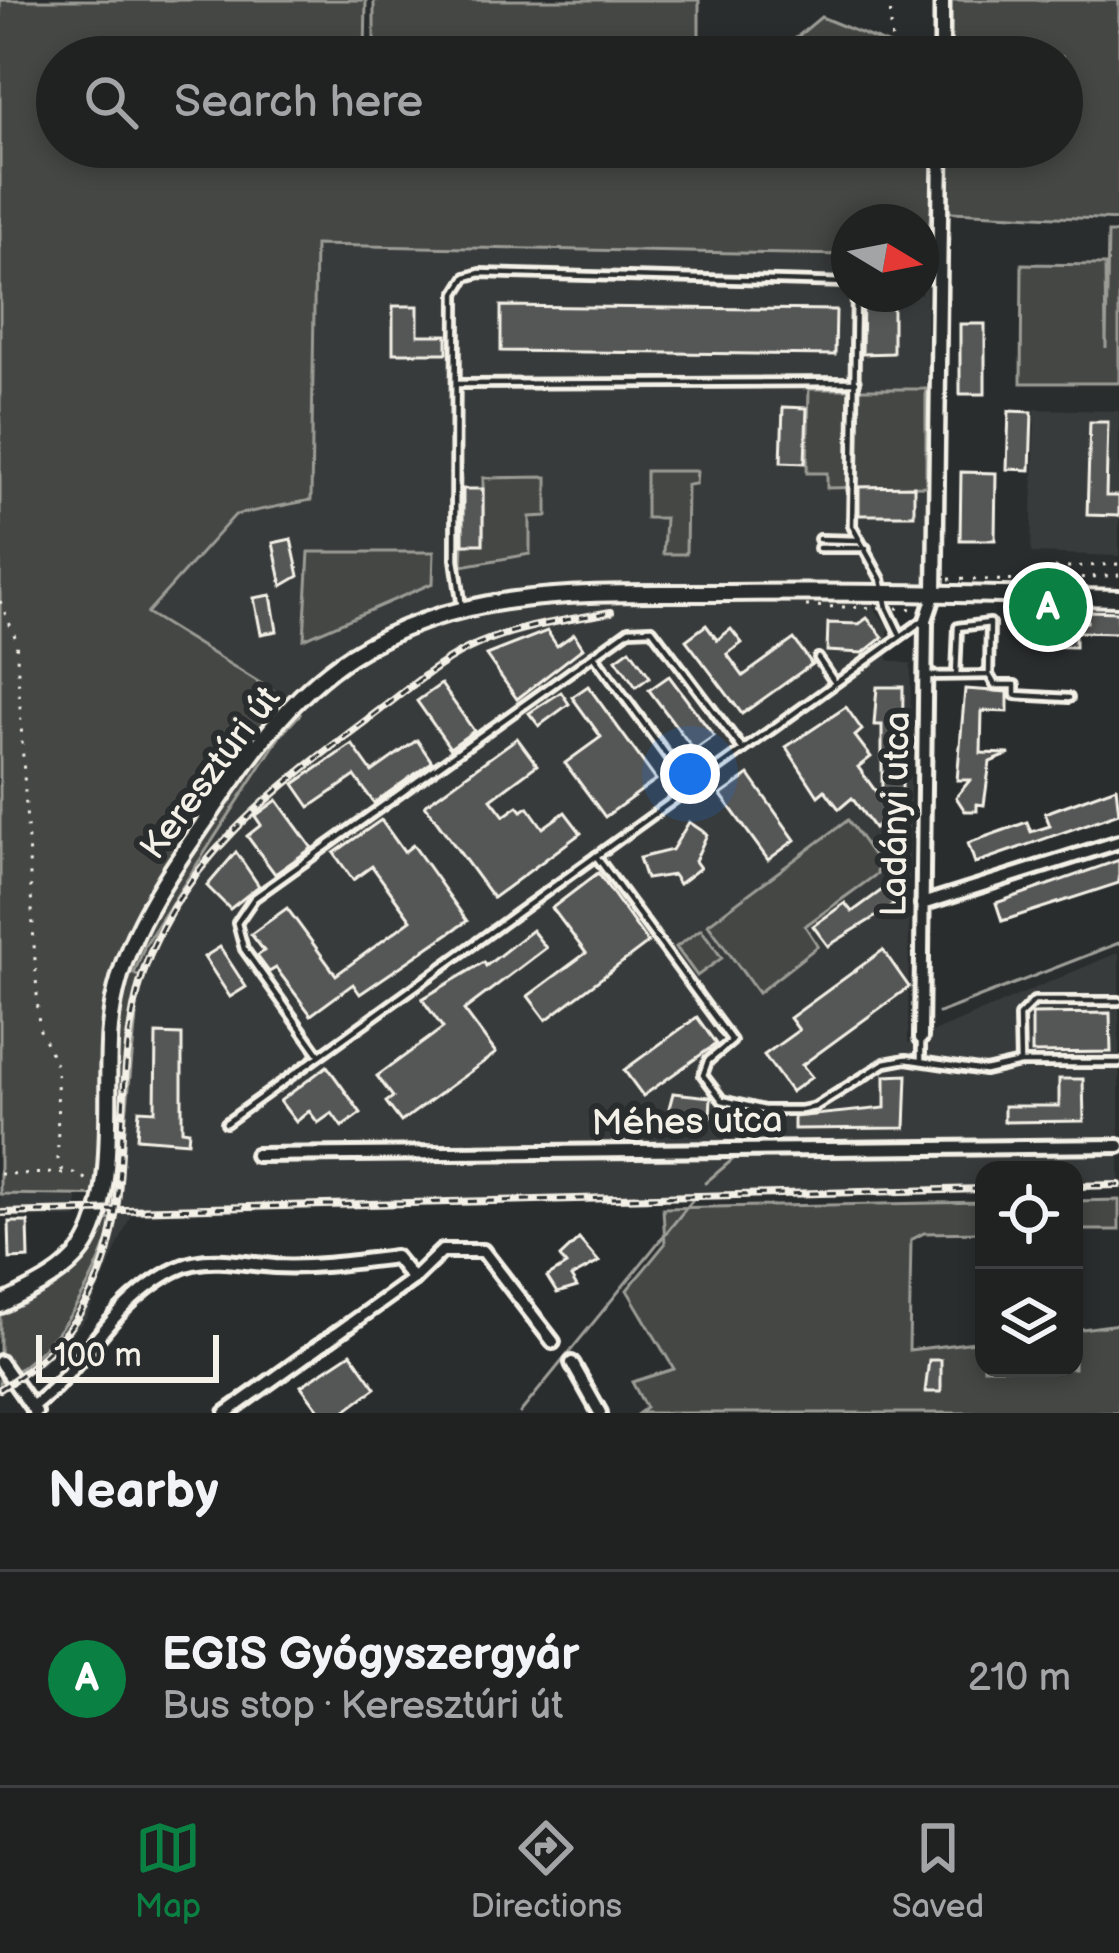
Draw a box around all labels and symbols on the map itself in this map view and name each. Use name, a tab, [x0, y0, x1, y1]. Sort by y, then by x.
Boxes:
north arrow	[831, 204, 939, 312]
pin: A	[1009, 562, 1087, 652]
street label: Keresztúri út	[132, 679, 290, 868]
street label: Ladányi utca	[873, 711, 920, 917]
your location	[660, 744, 720, 804]
street label: Méhes utca	[591, 1099, 783, 1146]
scale bar	[36, 1329, 219, 1382]

